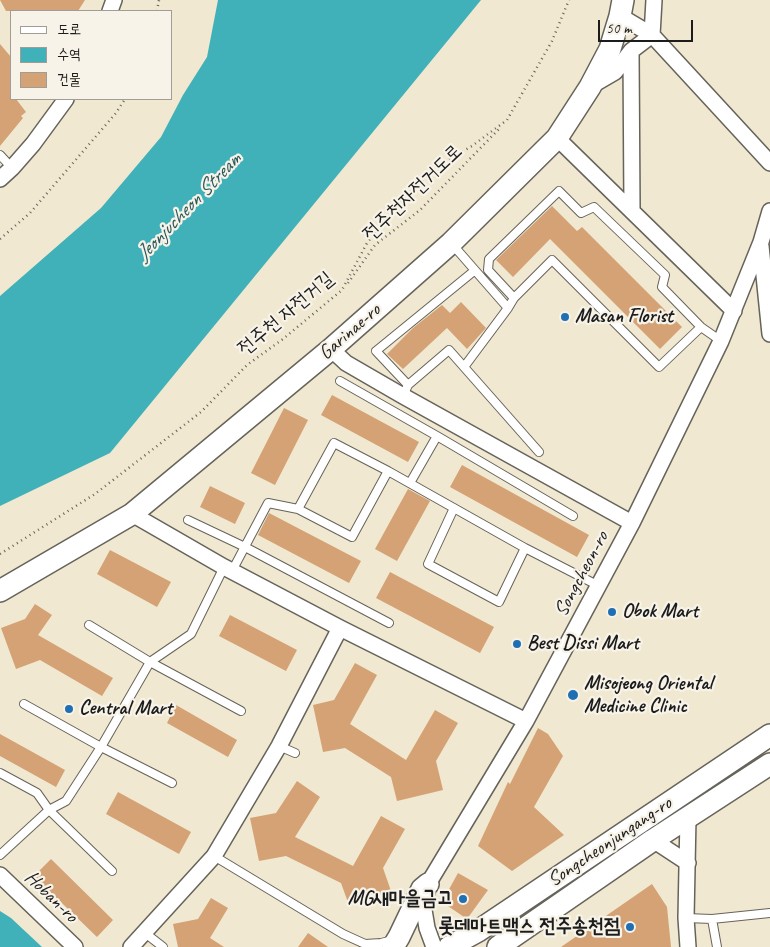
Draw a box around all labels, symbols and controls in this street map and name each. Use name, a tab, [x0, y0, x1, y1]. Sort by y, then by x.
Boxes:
legend	[10, 10, 172, 100]
scale bar	[600, 10, 695, 42]
text: 50 m	[606, 19, 632, 38]
text: 도로	[57, 20, 81, 39]
text: 수역	[57, 45, 81, 64]
text: 건물	[57, 70, 81, 89]
street label: 전주천자전거도로	[358, 140, 468, 246]
water label: Jeonjucheon Stream	[131, 148, 247, 266]
street label: 전주천 자전거길	[233, 267, 339, 361]
street label: Garinae-ro	[314, 299, 386, 365]
place label: Masan Florist	[575, 305, 673, 329]
marker: Masan Florist	[559, 311, 571, 323]
street label: Songcheon-ro	[550, 527, 614, 621]
place label: Obok Mart	[622, 600, 698, 624]
marker: Obok Mart	[606, 606, 618, 618]
place label: Best Dissi Mart	[527, 632, 639, 656]
marker: Best Dissi Mart	[511, 638, 523, 650]
place label: Misojeong Oriental Medicine Clinic	[584, 672, 712, 719]
marker: Misojeong Oriental Medicine Clinic	[566, 688, 580, 702]
place label: Central Mart	[79, 697, 172, 721]
marker: Central Mart	[63, 703, 75, 715]
street label: Songcheonjungang-ro	[543, 792, 677, 892]
street label: Hoban-ro	[19, 866, 83, 928]
place label: MG새마을금고	[348, 887, 453, 911]
marker: MG새마을금고	[457, 893, 469, 905]
place label: 롯데마트맥스 전주송천점	[438, 915, 620, 939]
marker: 롯데마트맥스 전주송천점	[624, 921, 636, 933]

